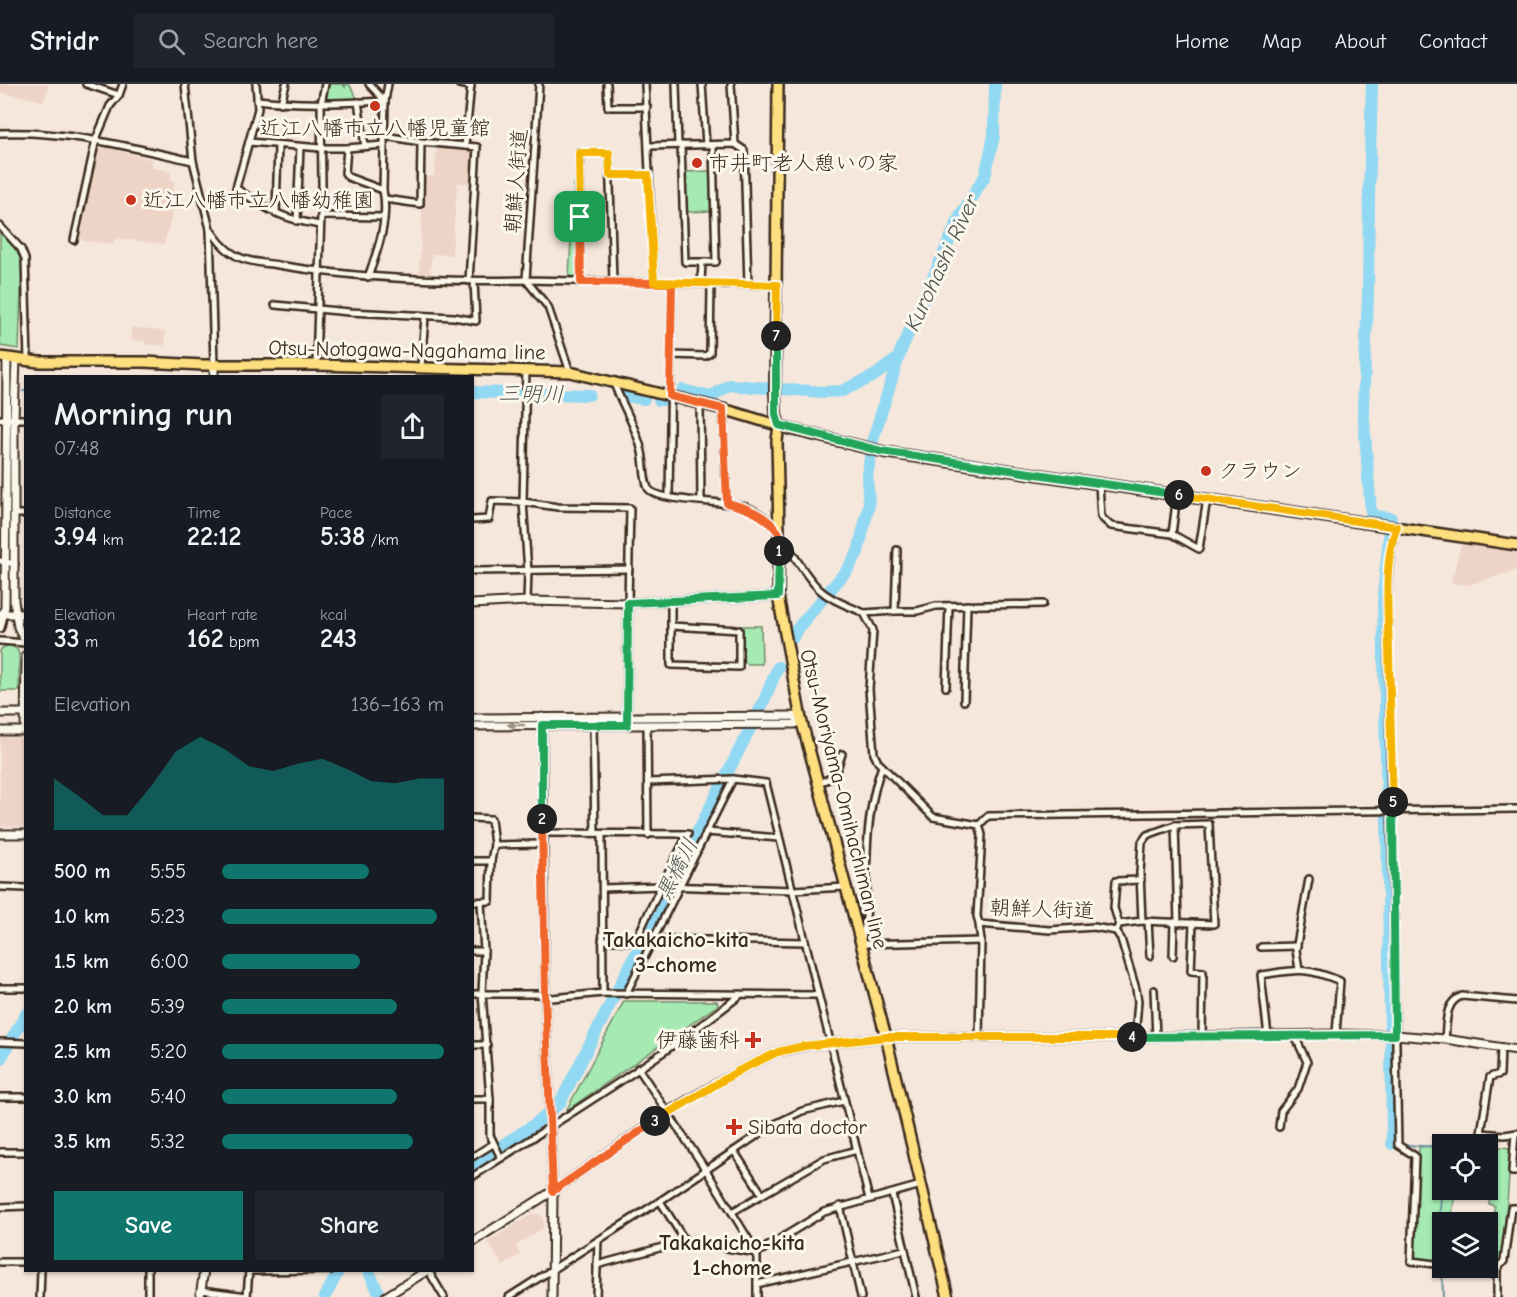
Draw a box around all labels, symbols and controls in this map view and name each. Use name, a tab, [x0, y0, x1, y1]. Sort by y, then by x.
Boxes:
search box	[134, 14, 554, 68]
text: Stridr	[30, 25, 98, 57]
icon: search	[155, 25, 188, 58]
text: Search here	[203, 28, 318, 54]
text: Home	[1175, 29, 1229, 53]
text: Map	[1262, 29, 1302, 53]
text: About	[1335, 29, 1386, 53]
text: Contact	[1419, 29, 1487, 53]
marker: 近江八幡市立八幡児童館	[368, 99, 382, 113]
place label: 近江八幡市立八幡児童館	[260, 116, 491, 140]
street label: 朝鮮人街道	[500, 128, 532, 234]
place label: 市井町老人憩いの家	[709, 151, 898, 175]
marker: 市井町老人憩いの家	[690, 156, 704, 170]
place label: 近江八幡市立八幡幼稚園	[143, 188, 374, 212]
water label: Kurohashi River	[899, 190, 985, 335]
pin	[554, 191, 605, 242]
marker: 近江八幡市立八幡幼稚園	[124, 193, 138, 207]
icon: arrive	[563, 200, 596, 233]
pin: 7	[761, 321, 791, 351]
text: 7	[772, 327, 780, 345]
street label: Otsu-Notogawa-Nagahama line	[268, 336, 546, 364]
water label: 三明川	[498, 380, 564, 408]
text: Morning run	[54, 395, 233, 433]
button: share	[381, 395, 444, 458]
text: 07:48	[54, 437, 99, 460]
place label: クラウン	[1218, 459, 1302, 483]
marker: クラウン	[1199, 464, 1213, 478]
pin: 6	[1164, 480, 1194, 510]
text: 6	[1175, 486, 1183, 504]
text: Distance	[54, 504, 111, 522]
text: Time	[187, 504, 220, 522]
text: Pace	[320, 504, 352, 522]
text: 3.94	[54, 522, 97, 552]
text: 22:12	[187, 522, 241, 552]
text: 5:38	[320, 522, 365, 552]
text: km	[97, 531, 124, 549]
text: /km	[365, 531, 399, 549]
pin: 1	[764, 536, 794, 566]
text: 1	[776, 542, 782, 560]
text: Elevation	[54, 606, 115, 624]
text: Heart rate	[187, 606, 258, 624]
text: kcal	[320, 606, 347, 624]
text: 33	[54, 624, 80, 654]
text: 162	[187, 624, 224, 654]
text: 243	[320, 624, 357, 654]
text: m	[80, 633, 98, 651]
text: bpm	[224, 633, 259, 651]
street label: Otsu-Moriyama-Omihachiman line	[795, 647, 893, 951]
text: Elevation	[54, 693, 131, 716]
text: 136–163 m	[351, 693, 444, 716]
one-way arrow	[506, 720, 525, 730]
pin: 5	[1378, 787, 1408, 817]
text: 5	[1389, 793, 1397, 811]
pin: 2	[527, 804, 557, 834]
text: 2	[538, 810, 546, 828]
water label: 黒橋川	[650, 834, 704, 904]
text: 500 m	[54, 860, 111, 883]
text: 5:55	[150, 860, 186, 883]
street label: 朝鮮人街道	[989, 895, 1095, 923]
text: 1.0 km	[54, 905, 110, 928]
text: 5:23	[150, 905, 185, 928]
district label: Takakaicho-kita 3-chome	[603, 927, 749, 978]
text: 1.5 km	[54, 950, 109, 973]
text: 6:00	[150, 950, 189, 973]
text: 2.0 km	[54, 995, 112, 1018]
text: 5:39	[150, 995, 185, 1018]
pin: 4	[1117, 1022, 1147, 1052]
place label: 伊藤歯科	[656, 1028, 740, 1052]
text: 4	[1128, 1028, 1136, 1046]
marker: 伊藤歯科	[744, 1031, 762, 1049]
text: 2.5 km	[54, 1040, 111, 1063]
text: 5:20	[150, 1040, 187, 1063]
text: 3.0 km	[54, 1085, 112, 1108]
text: 5:40	[150, 1085, 186, 1108]
pin: 3	[640, 1106, 670, 1136]
text: 3	[651, 1112, 659, 1130]
place label: Sibata doctor	[748, 1115, 868, 1139]
marker: Sibata doctor	[725, 1118, 743, 1136]
text: 3.5 km	[54, 1130, 111, 1153]
text: 5:32	[150, 1130, 185, 1153]
map controls	[1432, 1134, 1498, 1278]
button: locate	[1432, 1134, 1498, 1200]
button: Save	[54, 1191, 243, 1260]
button: Share	[255, 1191, 444, 1260]
button: layers	[1432, 1212, 1498, 1278]
district label: Takakaicho-kita 1-chome	[659, 1230, 805, 1281]

